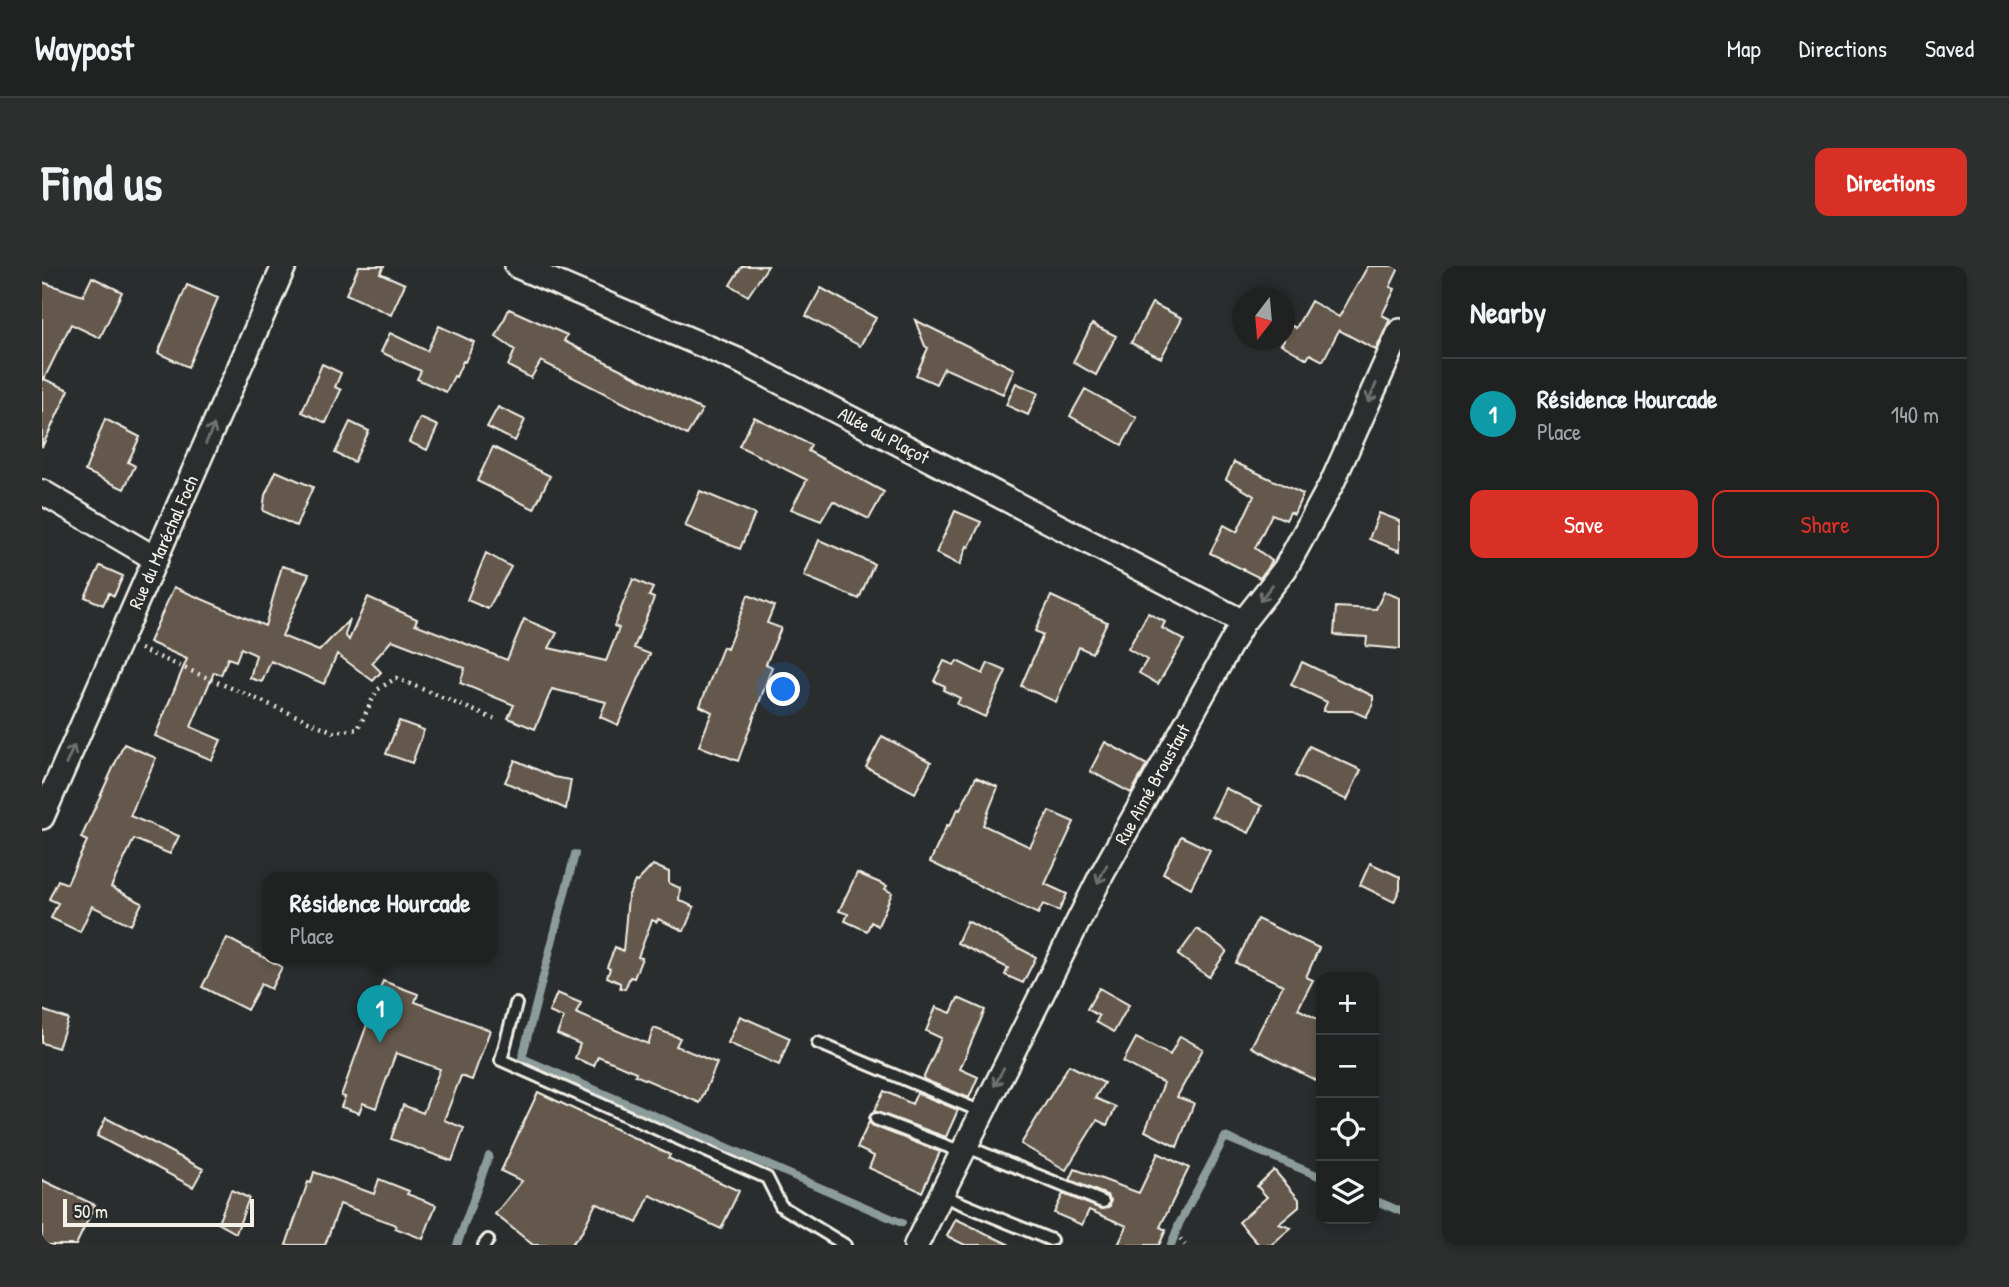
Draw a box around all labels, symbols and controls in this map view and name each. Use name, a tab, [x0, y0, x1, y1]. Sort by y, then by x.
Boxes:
text: Waypost	[35, 26, 134, 70]
text: Map	[1727, 32, 1761, 64]
text: Directions	[1799, 32, 1887, 64]
text: Saved	[1925, 32, 1974, 64]
button: Directions	[1815, 148, 1967, 216]
text: Find us	[42, 149, 162, 215]
north arrow	[1232, 287, 1295, 350]
text: Nearby	[1470, 292, 1546, 332]
text: Résidence Hourcade	[1537, 381, 1717, 416]
one-way arrow	[1365, 382, 1378, 403]
text: 1	[1489, 399, 1497, 430]
text: 140 m	[1891, 399, 1939, 430]
street label: Allée du Plaçot	[834, 400, 934, 470]
text: Place	[1537, 416, 1581, 447]
one-way arrow	[204, 424, 217, 445]
street label: Rue du Maréchal Foch	[122, 471, 204, 613]
button: Save	[1470, 490, 1698, 558]
button: Share	[1712, 490, 1939, 558]
one-way arrow	[1258, 584, 1273, 602]
your location	[766, 672, 800, 706]
street label: Rue Aimé Broustaut	[1108, 719, 1196, 849]
one-way arrow	[64, 744, 77, 766]
one-way arrow	[1095, 863, 1108, 884]
popup	[263, 872, 497, 963]
text: Résidence Hourcade	[290, 885, 470, 920]
text: Place	[290, 920, 334, 951]
map controls	[1316, 972, 1379, 1224]
button: +	[1316, 972, 1379, 1035]
pin: 1	[357, 985, 403, 1043]
button: −	[1316, 1035, 1379, 1098]
one-way arrow	[992, 1066, 1006, 1087]
button: locate	[1316, 1098, 1379, 1161]
button: layers	[1316, 1161, 1379, 1224]
scale bar	[63, 1196, 254, 1228]
text: 50 m	[74, 1198, 108, 1224]

